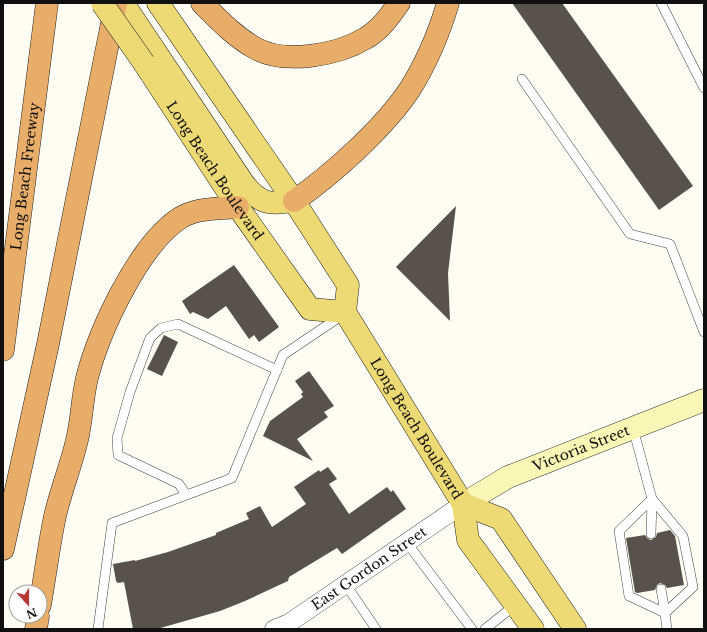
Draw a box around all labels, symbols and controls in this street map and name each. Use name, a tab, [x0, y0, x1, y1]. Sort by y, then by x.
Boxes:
street label: Long Beach Boulevard	[162, 98, 268, 244]
street label: Long Beach Freeway	[7, 101, 43, 251]
street label: Long Beach Boulevard	[366, 354, 467, 503]
street label: Victoria Street	[529, 421, 633, 476]
street label: East Gordon Street	[308, 522, 431, 614]
north arrow	[8, 584, 48, 624]
text: N	[24, 605, 39, 622]

